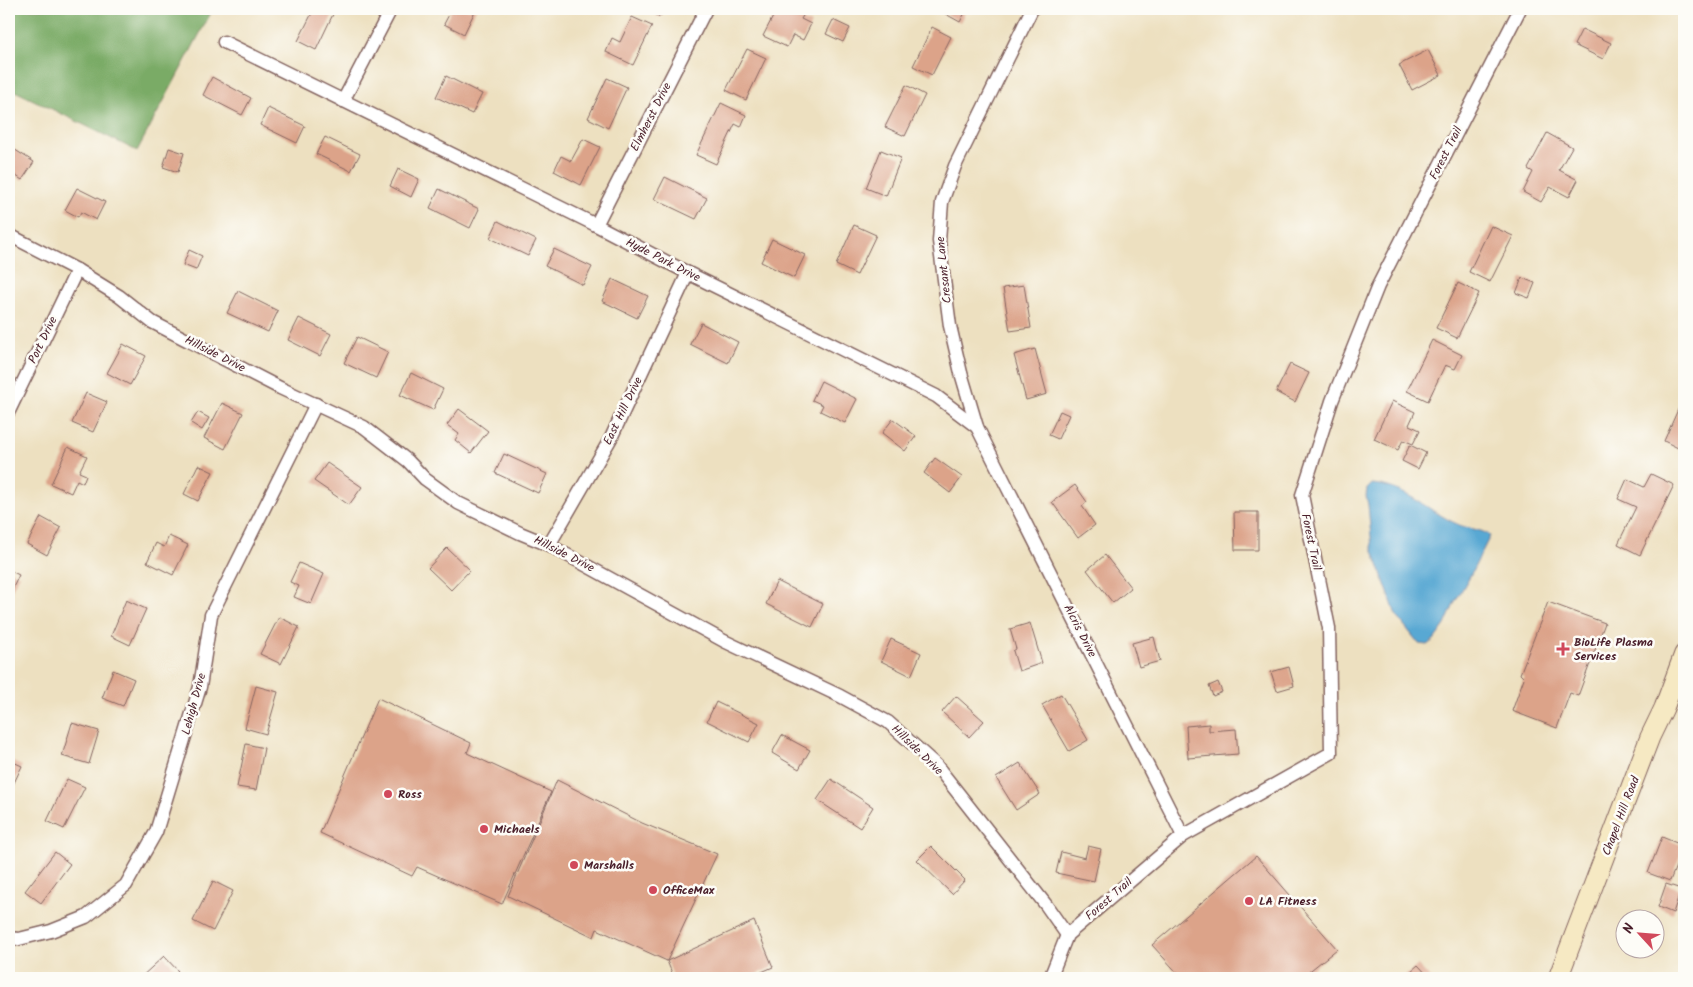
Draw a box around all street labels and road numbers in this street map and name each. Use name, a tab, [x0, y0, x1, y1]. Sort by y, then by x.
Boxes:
street label: Elmherst Drive	[626, 79, 677, 155]
street label: Forest Trail	[1424, 123, 1468, 183]
street label: Hyde Park Drive	[622, 233, 704, 287]
street label: Cresant Lane	[931, 235, 957, 304]
street label: Port Drive	[23, 313, 63, 367]
street label: Hillside Drive	[181, 331, 249, 378]
street label: East Hill Drive	[598, 373, 648, 448]
street label: Forest Trail	[1296, 512, 1326, 572]
street label: Hillside Drive	[530, 531, 598, 578]
street label: Alcris Drive	[1059, 601, 1102, 661]
street label: Lehigh Drive	[177, 670, 212, 737]
street label: Hillside Drive	[887, 720, 948, 780]
street label: Chapel Hill Road	[1597, 773, 1645, 859]
street label: Forest Trail	[1081, 873, 1137, 925]

